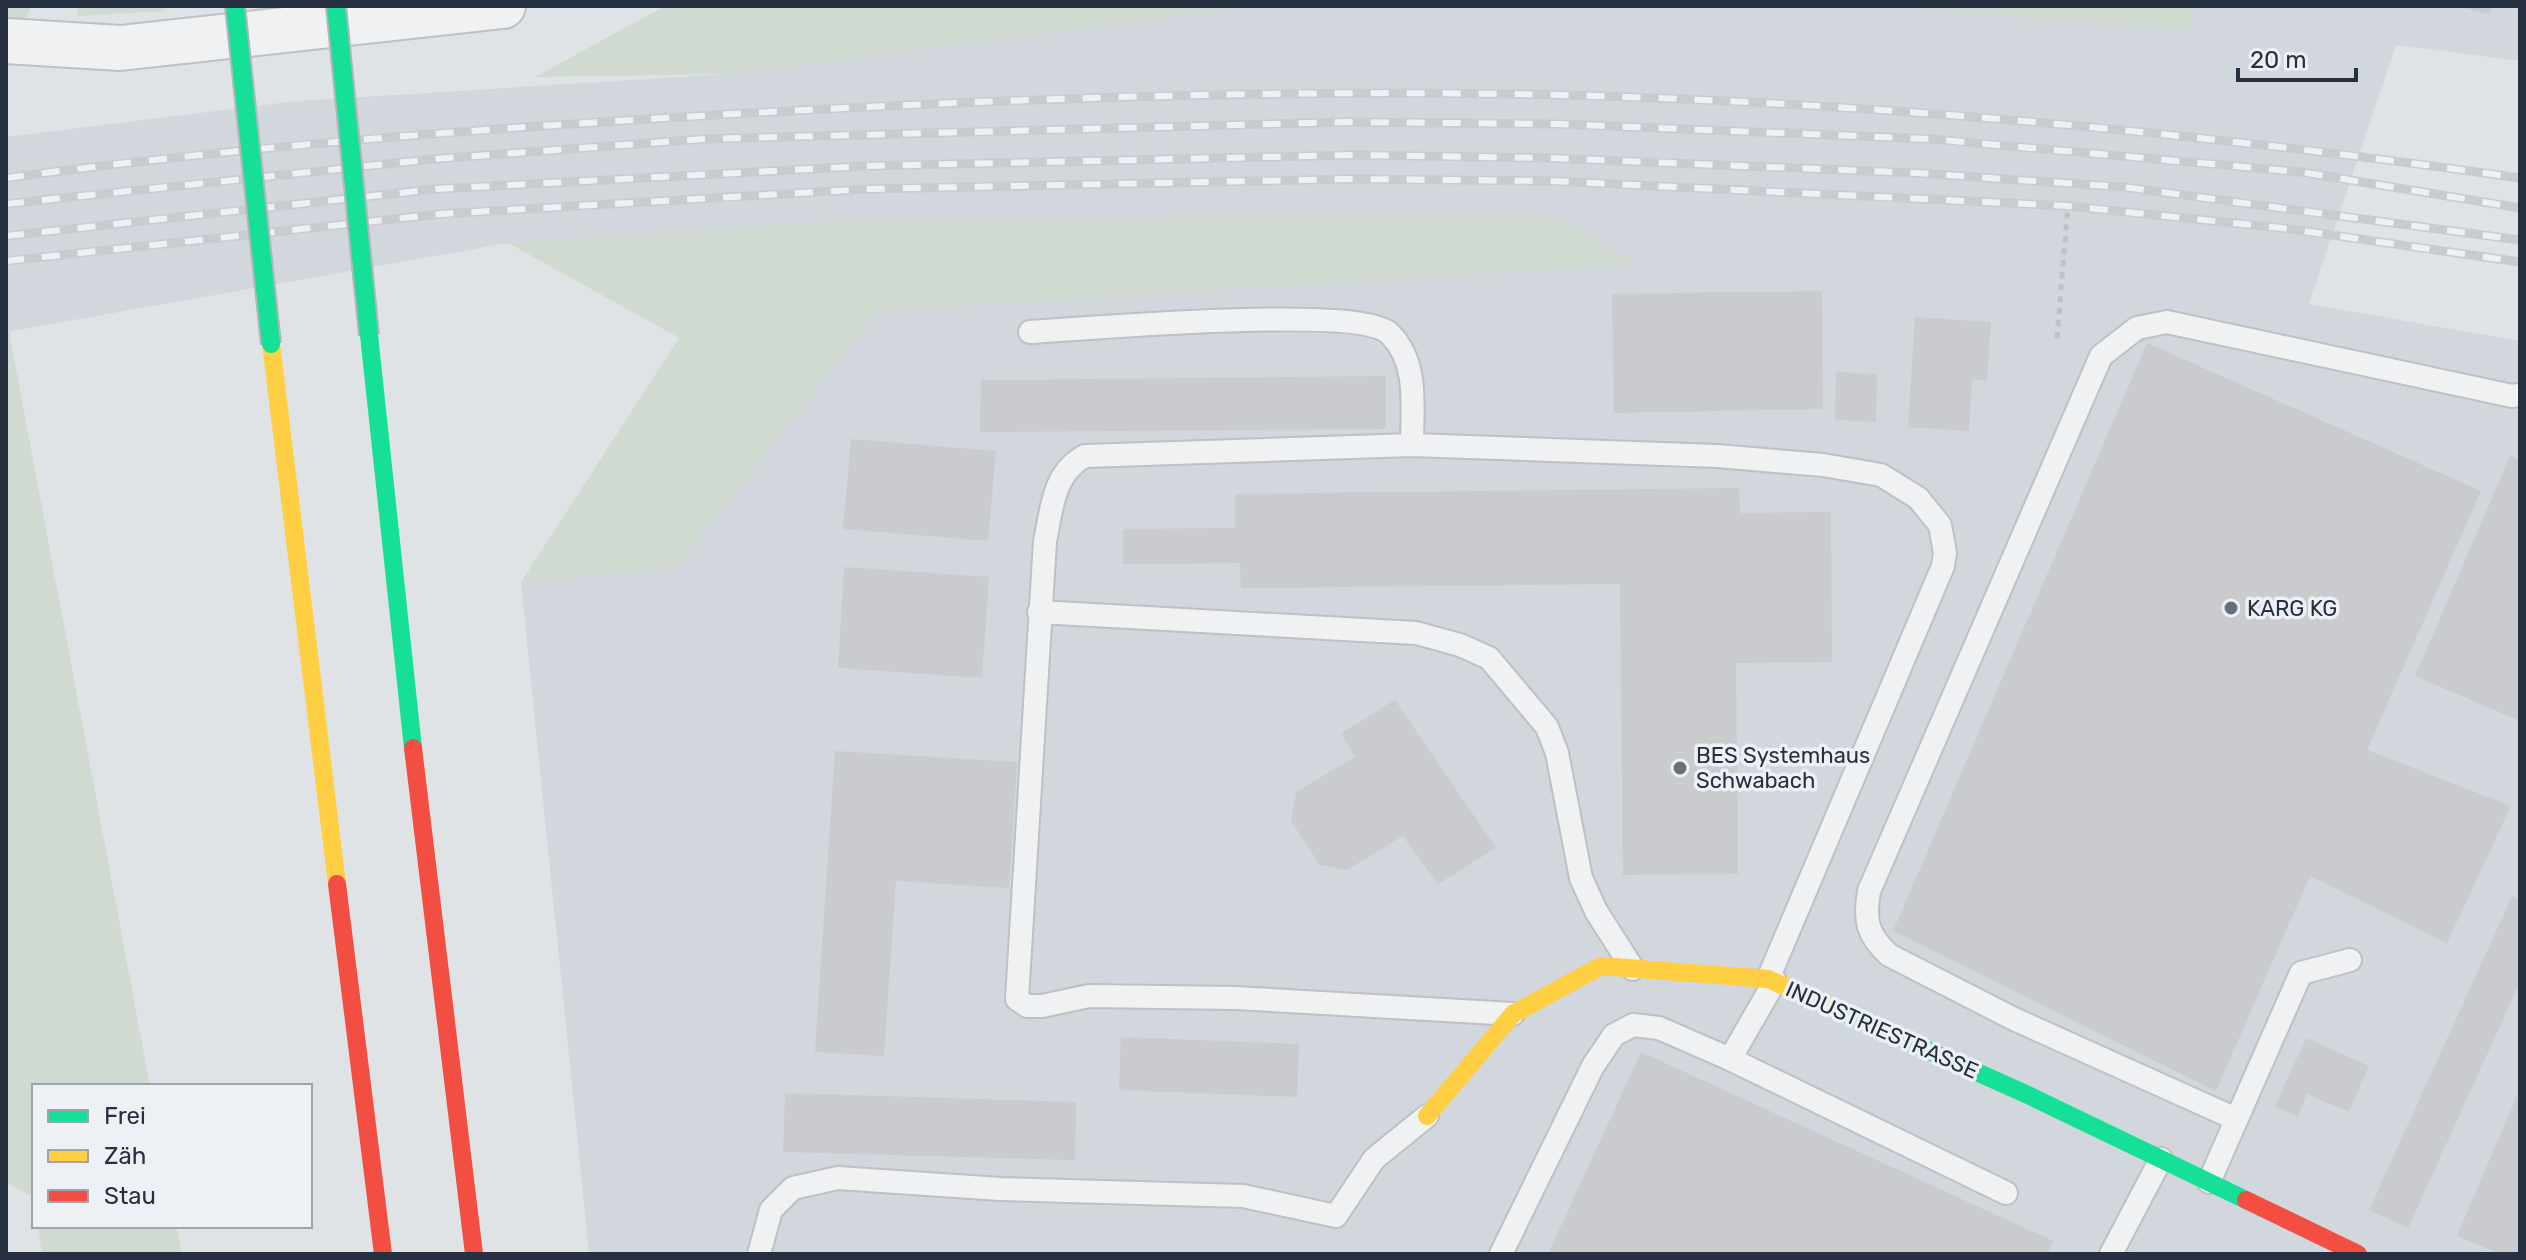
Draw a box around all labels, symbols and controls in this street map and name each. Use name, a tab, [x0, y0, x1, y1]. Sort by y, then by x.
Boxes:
scale bar	[2238, 32, 2356, 82]
text: 20 m	[2250, 46, 2307, 74]
place label: KARG KG	[2247, 595, 2337, 622]
marker: KARG KG	[2222, 599, 2240, 617]
place label: BES Systemhaus Schwabach	[1696, 742, 1870, 794]
marker: BES Systemhaus Schwabach	[1671, 759, 1689, 777]
street label: INDUSTRIESTRASSE	[1782, 975, 1982, 1085]
legend	[32, 1084, 312, 1228]
text: Frei	[104, 1102, 146, 1130]
text: Zäh	[104, 1142, 146, 1170]
text: Stau	[104, 1182, 156, 1210]

